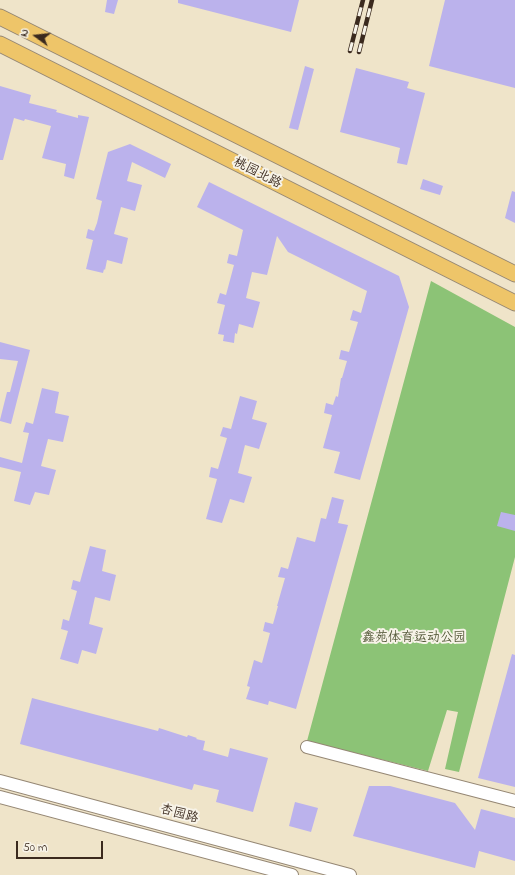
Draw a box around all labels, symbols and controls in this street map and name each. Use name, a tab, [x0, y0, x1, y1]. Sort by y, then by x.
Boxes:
north arrow	[16, 16, 56, 56]
text: N	[16, 27, 33, 39]
street label: 桃园北路	[230, 155, 284, 193]
park label: 鑫苑体育运动公园	[362, 631, 466, 647]
street label: 杏园路	[158, 802, 200, 828]
scale bar	[18, 833, 105, 859]
text: 50 m	[23, 839, 47, 857]

